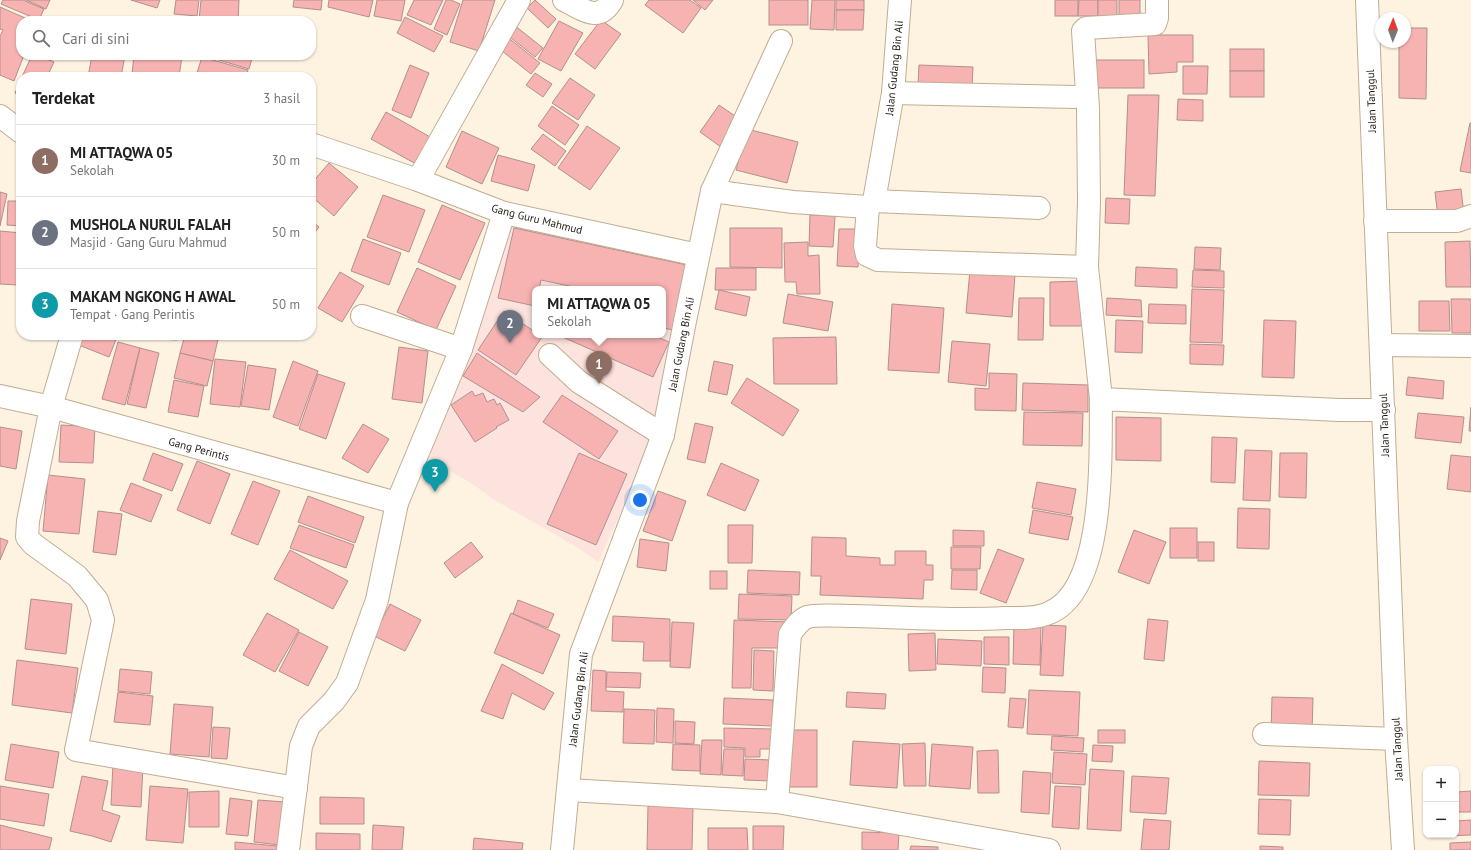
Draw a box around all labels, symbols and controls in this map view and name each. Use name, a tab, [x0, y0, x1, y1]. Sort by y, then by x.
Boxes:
north arrow	[1375, 12, 1411, 48]
search box	[16, 16, 316, 60]
street label: Jalan Gudang Bin Ali	[882, 20, 906, 117]
icon: search	[30, 27, 52, 49]
text: Cari di sini	[62, 29, 130, 48]
street label: Jalan Tanggul	[1363, 68, 1379, 134]
text: Terdekat	[32, 87, 95, 109]
text: 3 hasil	[263, 90, 300, 107]
text: MI ATTAQWA 05	[70, 143, 173, 162]
text: 1	[41, 152, 49, 169]
text: 30 m	[272, 152, 300, 169]
text: Sekolah	[70, 162, 114, 179]
street label: Gang Guru Mahmud	[490, 201, 584, 237]
text: MUSHOLA NURUL FALAH	[70, 215, 231, 234]
text: 2	[41, 224, 49, 241]
text: 50 m	[272, 224, 300, 241]
text: Masjid · Gang Guru Mahmud	[70, 234, 227, 251]
popup	[532, 286, 666, 338]
text: MAKAM NGKONG H AWAL	[70, 287, 236, 306]
text: MI ATTAQWA 05	[547, 294, 651, 313]
text: 3	[41, 296, 49, 313]
text: 50 m	[272, 296, 300, 313]
street label: Jalan Gudang Bin Ali	[665, 296, 697, 393]
text: Tempat · Gang Perintis	[70, 306, 195, 323]
pin: 2	[497, 310, 523, 343]
text: Sekolah	[547, 313, 591, 330]
pin: 1	[586, 351, 612, 384]
street label: Jalan Tanggul	[1376, 392, 1392, 458]
street label: Gang Perintis	[167, 434, 231, 464]
pin: 3	[422, 459, 448, 492]
your location	[630, 490, 650, 510]
street label: Jalan Gudang Bin Ali	[565, 651, 591, 748]
street label: Jalan Tanggul	[1388, 716, 1406, 782]
map controls	[1423, 766, 1459, 838]
button: +	[1423, 766, 1459, 802]
button: −	[1423, 802, 1459, 838]

